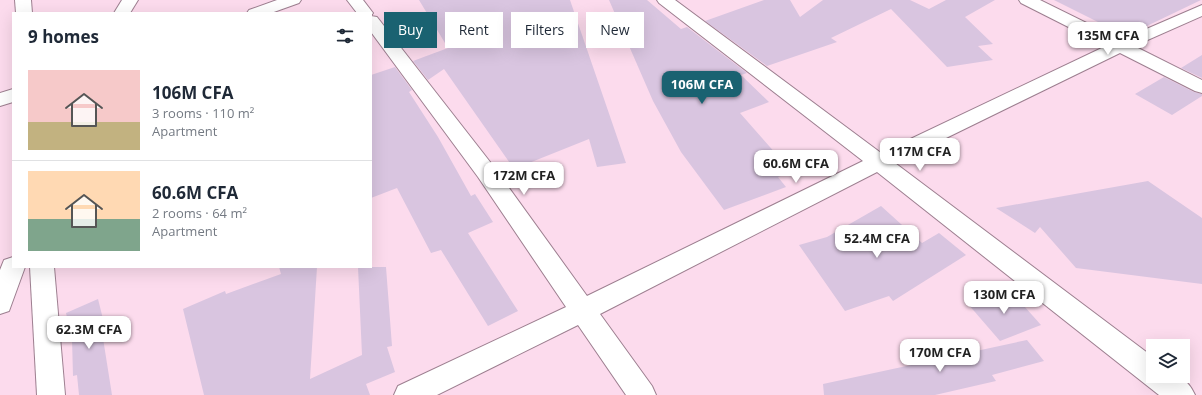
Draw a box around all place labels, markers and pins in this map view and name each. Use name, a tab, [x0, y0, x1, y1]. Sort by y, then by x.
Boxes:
pin: 135M CFA	[1067, 22, 1149, 56]
pin: 106M CFA	[661, 71, 743, 105]
pin: 117M CFA	[879, 138, 961, 172]
pin: 60.6M CFA	[750, 150, 842, 184]
pin: 172M CFA	[483, 162, 565, 196]
pin: 52.4M CFA	[831, 225, 923, 259]
pin: 130M CFA	[963, 281, 1045, 315]
pin: 62.3M CFA	[43, 316, 135, 350]
pin: 170M CFA	[899, 339, 981, 373]

